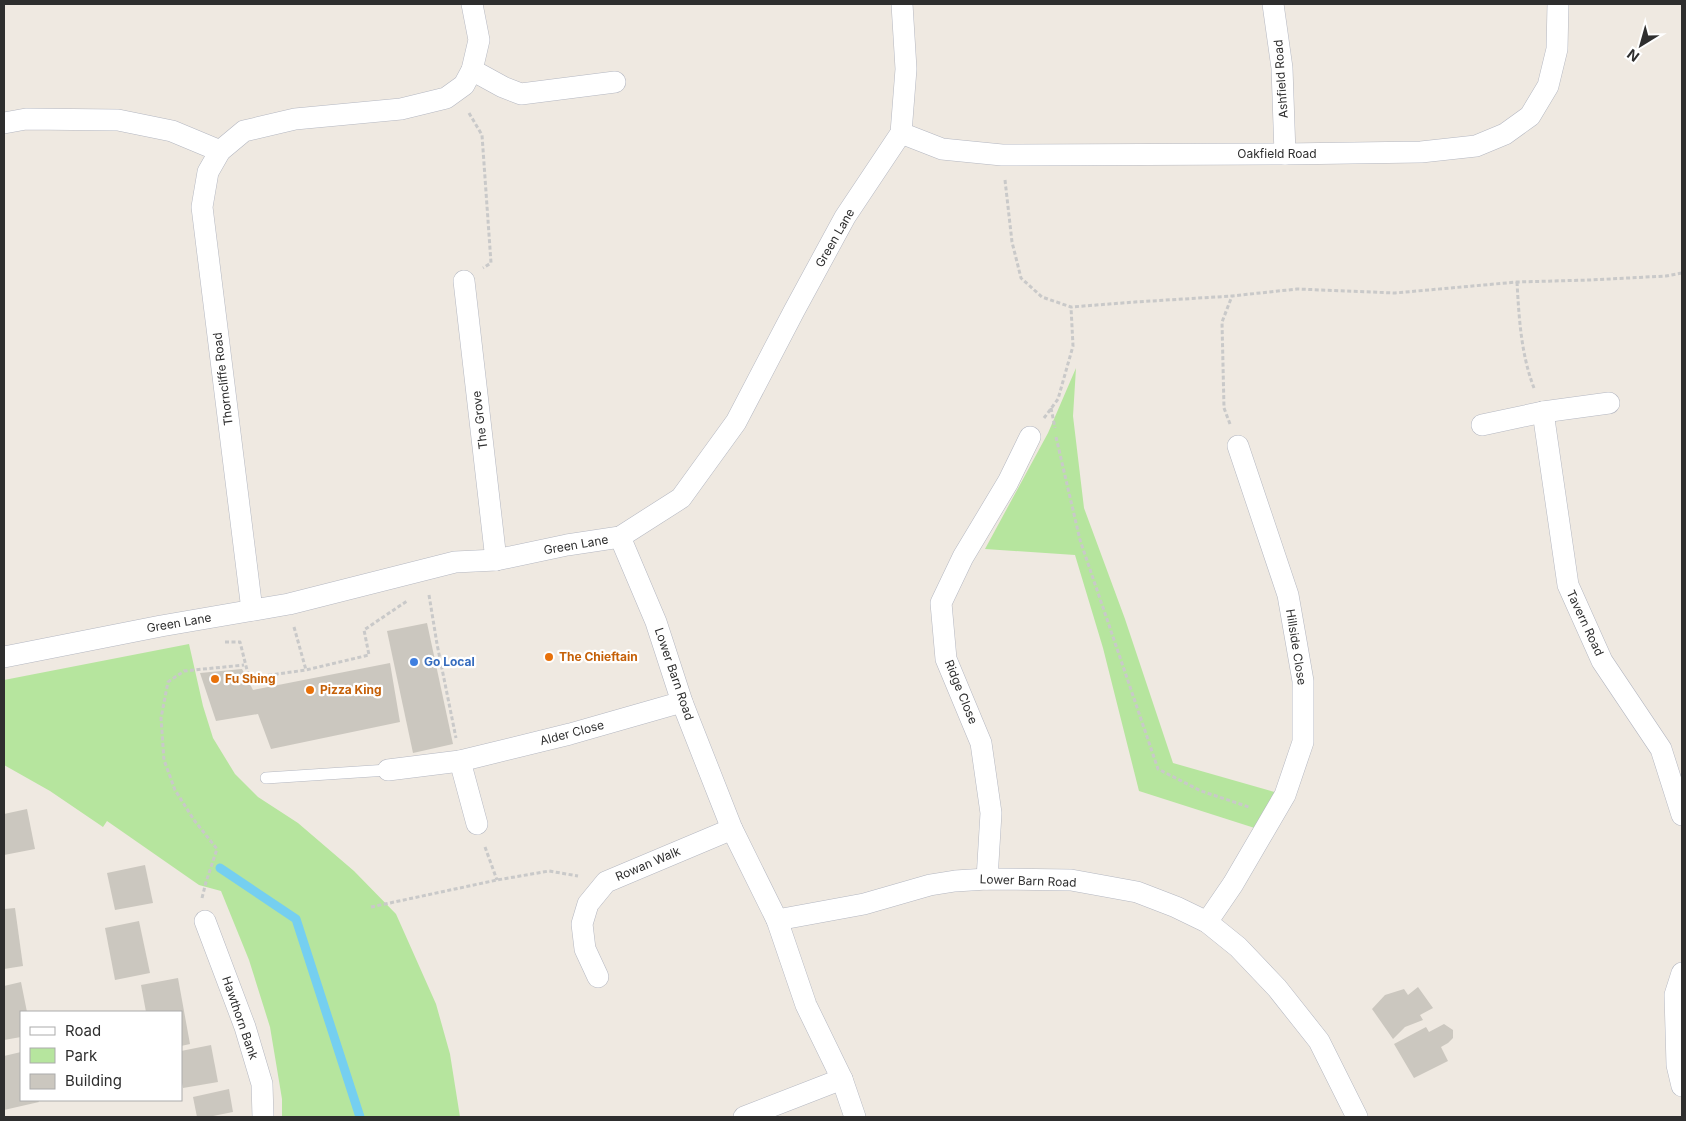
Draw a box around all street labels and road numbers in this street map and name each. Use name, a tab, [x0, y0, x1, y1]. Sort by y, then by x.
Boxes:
street label: Ashfield Road	[1270, 39, 1291, 119]
street label: Oakfield Road	[1237, 146, 1317, 161]
street label: Green Lane	[812, 206, 857, 270]
street label: Thorncliffe Road	[209, 332, 236, 427]
street label: The Grove	[468, 390, 491, 450]
street label: Green Lane	[542, 531, 609, 558]
street label: Tavern Road	[1564, 587, 1607, 658]
street label: Hillside Close	[1283, 608, 1310, 686]
street label: Green Lane	[145, 609, 212, 636]
street label: Lower Barn Road	[652, 626, 697, 722]
street label: Ridge Close	[942, 658, 981, 726]
street label: Alder Close	[538, 717, 606, 748]
street label: Rowan Walk	[613, 843, 683, 884]
street label: Lower Barn Road	[979, 871, 1077, 890]
street label: Hawthorn Bank	[219, 974, 262, 1062]

